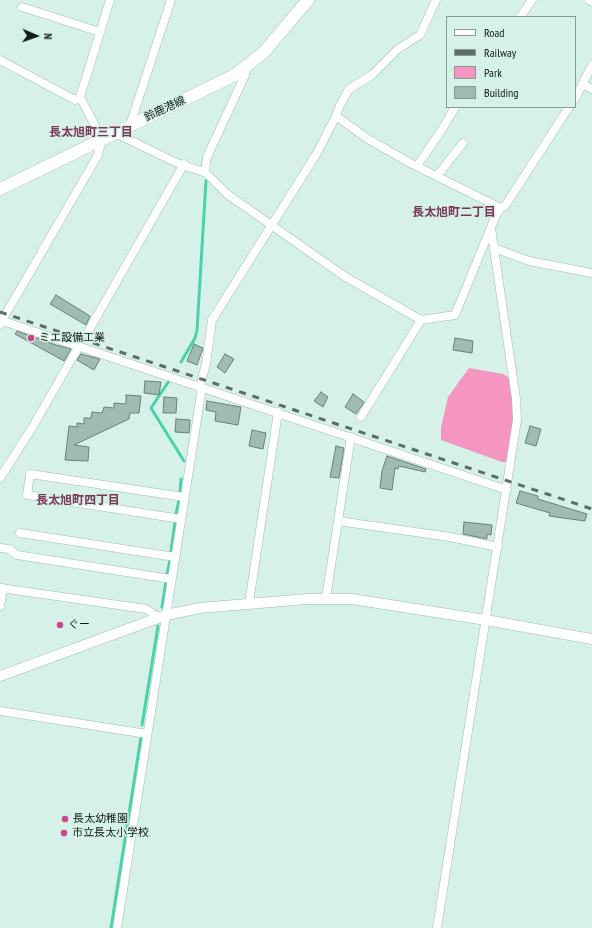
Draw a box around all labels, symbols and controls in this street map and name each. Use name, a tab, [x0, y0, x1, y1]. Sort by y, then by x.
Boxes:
north arrow	[16, 16, 56, 56]
legend	[446, 16, 576, 108]
text: Road	[484, 25, 504, 40]
text: N	[41, 33, 55, 40]
text: Railway	[484, 45, 516, 60]
text: Park	[484, 65, 502, 80]
text: Building	[484, 85, 519, 100]
street label: 鈴鹿港線	[142, 94, 188, 124]
district label: 長太旭町三丁目	[49, 126, 133, 140]
district label: 長太旭町二丁目	[412, 206, 496, 220]
place label: ミエ設備工業	[39, 331, 105, 345]
marker: ミエ設備工業	[26, 333, 36, 343]
district label: 長太旭町四丁目	[36, 494, 120, 508]
place label: ぐー	[68, 618, 90, 632]
marker: ぐー	[55, 620, 65, 630]
place label: 長太幼稚園	[73, 812, 128, 826]
marker: 長太幼稚園	[60, 814, 70, 824]
place label: 市立長太小学校	[72, 826, 149, 840]
marker: 市立長太小学校	[59, 828, 69, 838]

